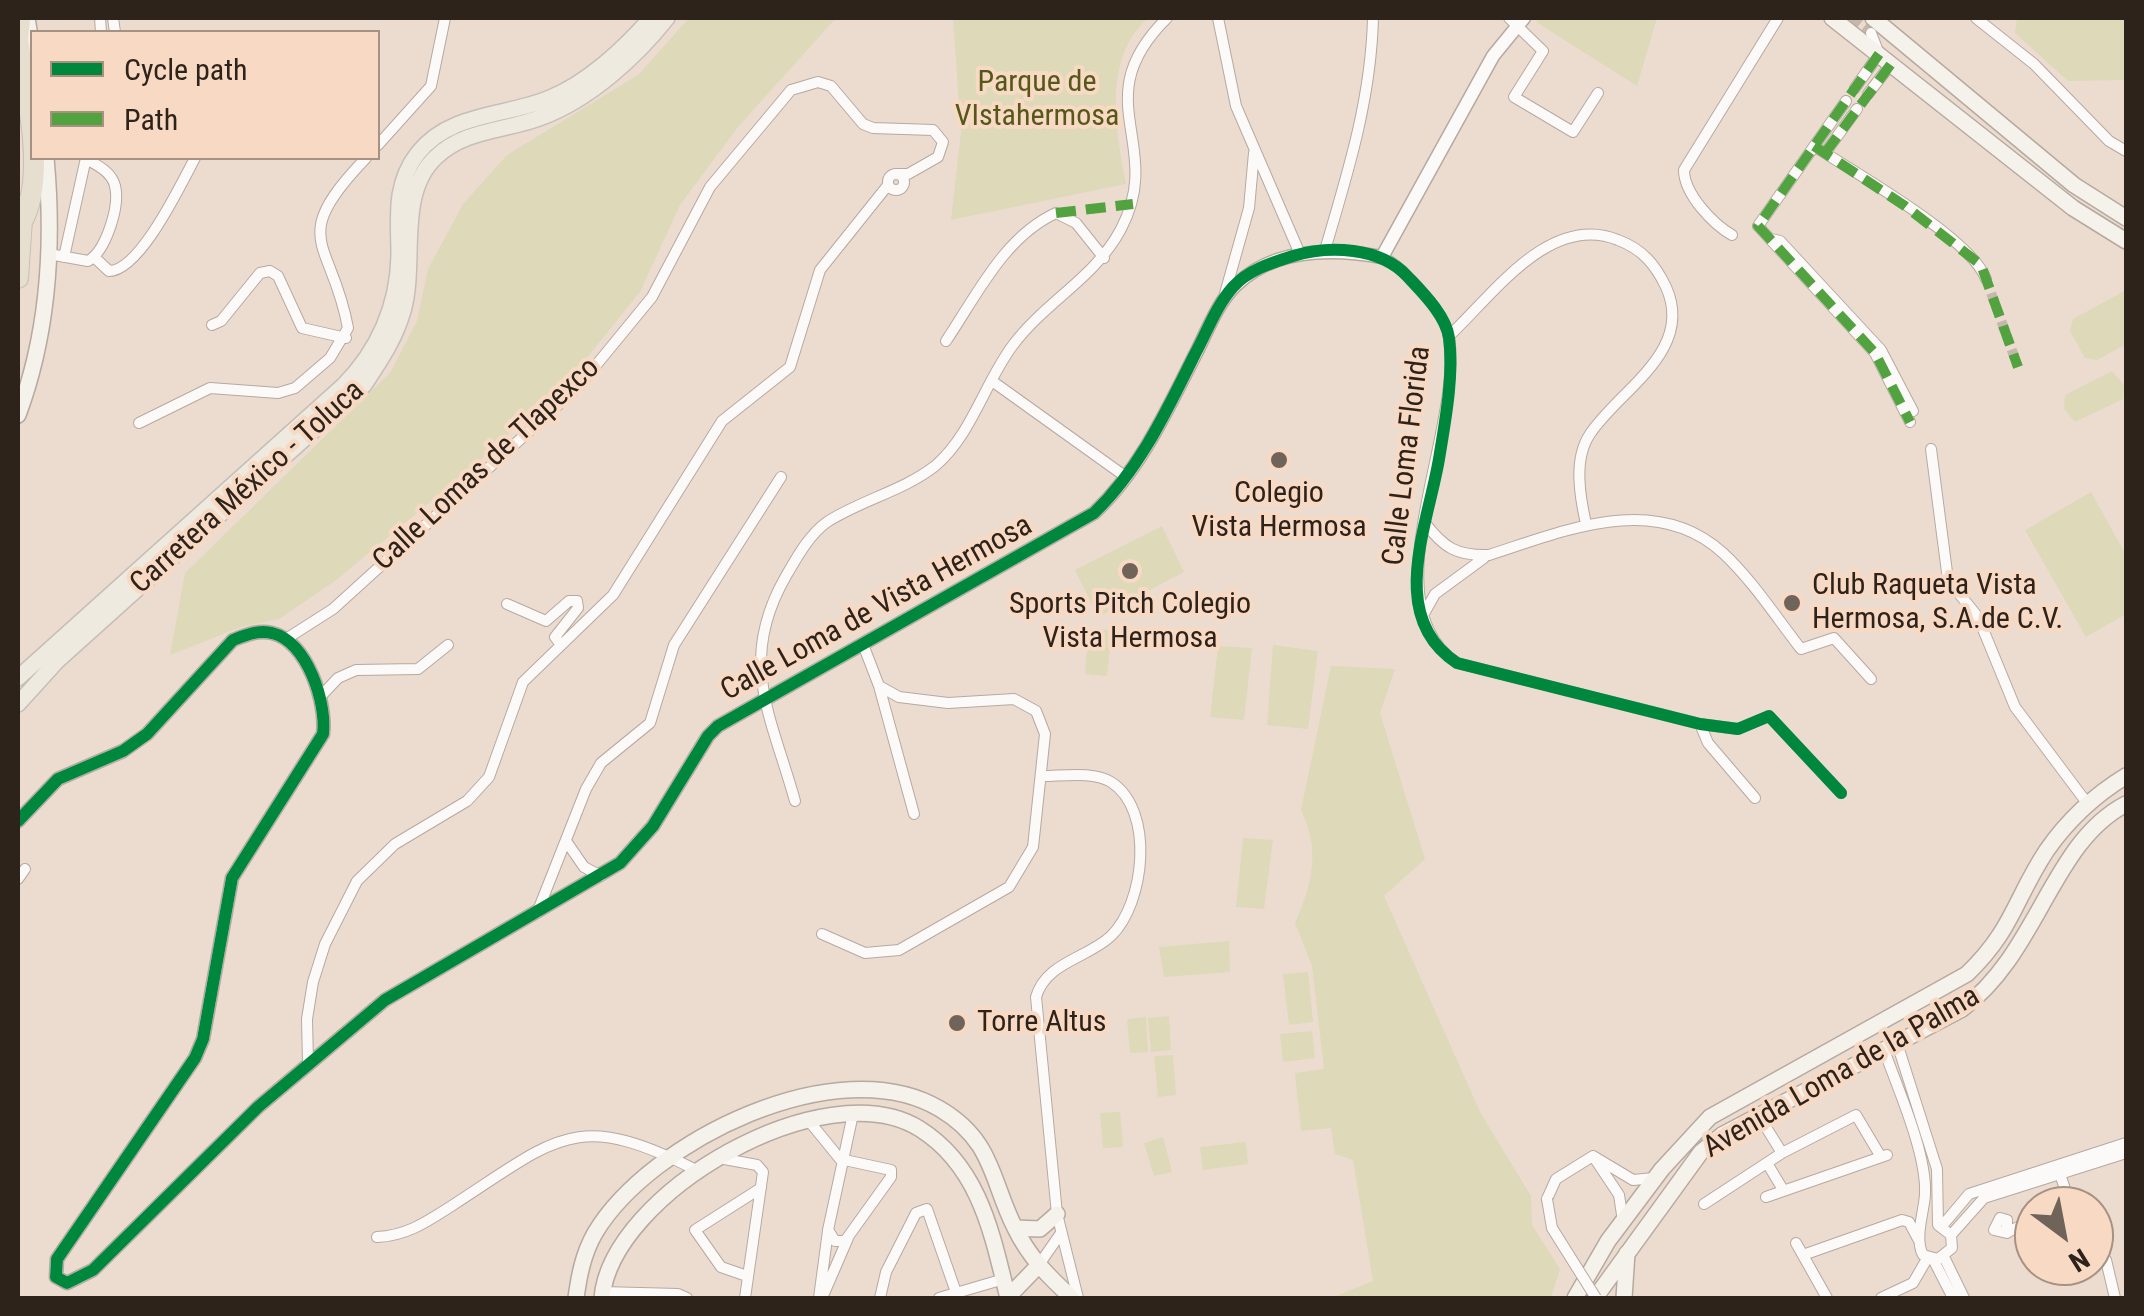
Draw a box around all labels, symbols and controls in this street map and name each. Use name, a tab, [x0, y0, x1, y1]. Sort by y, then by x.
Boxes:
legend	[30, 30, 380, 160]
text: Cycle path	[124, 52, 248, 87]
park label: Parque de VIstahermosa	[955, 65, 1119, 136]
text: Path	[124, 102, 178, 137]
street label: Calle Loma Florida	[1377, 344, 1439, 568]
street label: Calle Lomas de Tlapexco	[366, 351, 608, 579]
street label: Carretera México - Toluca	[124, 374, 372, 602]
marker: Colegio Vista Hermosa	[1268, 449, 1290, 471]
place label: Colegio Vista Hermosa	[1191, 476, 1367, 546]
street label: Calle Loma de Vista Hermosa	[715, 508, 1039, 710]
marker: Sports Pitch Colegio Vista Hermosa	[1119, 560, 1141, 582]
place label: Club Raqueta Vista Hermosa, S.A.de C.V.	[1812, 568, 2063, 638]
place label: Sports Pitch Colegio Vista Hermosa	[1009, 587, 1251, 658]
marker: Club Raqueta Vista Hermosa, S.A.de C.V.	[1781, 592, 1803, 614]
street label: Avenida Loma de la Palma	[1698, 979, 1986, 1167]
place label: Torre Altus	[977, 1005, 1106, 1041]
marker: Torre Altus	[946, 1012, 968, 1034]
north arrow	[2014, 1186, 2114, 1286]
text: N	[2063, 1242, 2095, 1279]

